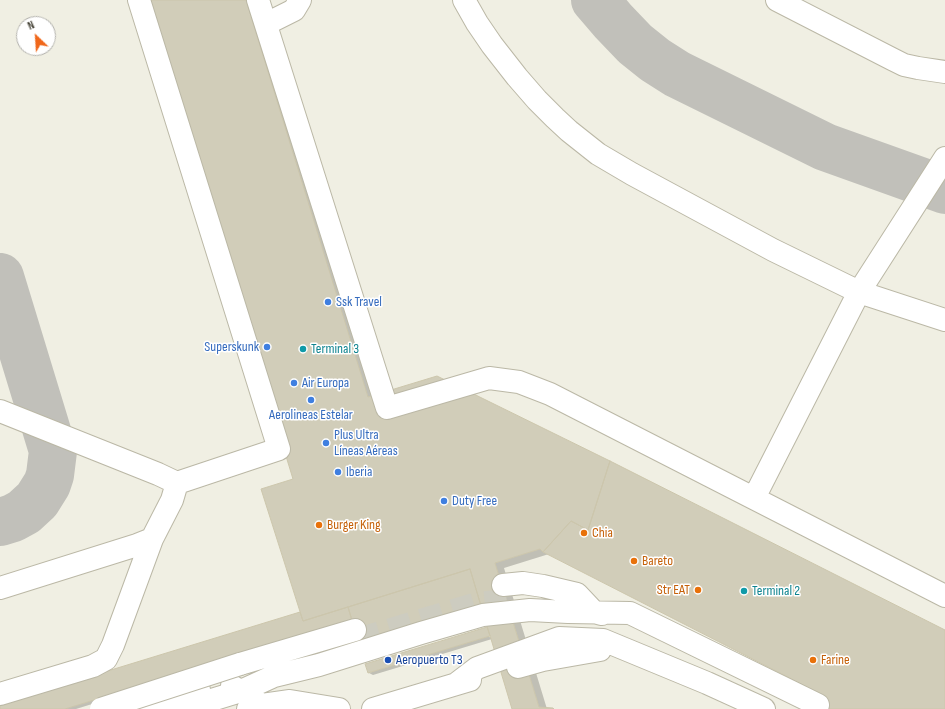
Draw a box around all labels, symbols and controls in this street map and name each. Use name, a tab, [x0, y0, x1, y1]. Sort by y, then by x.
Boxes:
north arrow	[16, 16, 56, 56]
text: N	[26, 18, 37, 33]
place label: Ssk Travel	[336, 294, 382, 310]
marker: Ssk Travel	[323, 297, 333, 307]
place label: Superskunk	[204, 339, 259, 355]
place label: Terminal 3	[311, 341, 359, 357]
marker: Superskunk	[262, 342, 272, 352]
marker: Terminal 3	[298, 344, 308, 354]
place label: Air Europa	[302, 375, 349, 391]
marker: Air Europa	[289, 378, 299, 388]
marker: Aerolineas Estelar	[306, 395, 316, 405]
place label: Aerolineas Estelar	[269, 407, 353, 423]
place label: Plus Ultra Líneas Aéreas	[334, 427, 398, 460]
marker: Plus Ultra Líneas Aéreas	[321, 438, 331, 448]
place label: Iberia	[346, 464, 372, 480]
marker: Iberia	[333, 467, 343, 477]
place label: Duty Free	[452, 493, 497, 509]
marker: Duty Free	[439, 496, 449, 506]
place label: Burger King	[327, 517, 381, 533]
marker: Burger King	[314, 520, 324, 530]
place label: Chia	[592, 525, 613, 541]
marker: Chia	[579, 528, 589, 538]
place label: Bareto	[642, 553, 673, 569]
marker: Bareto	[629, 556, 639, 566]
place label: Str EAT	[657, 582, 690, 598]
place label: Terminal 2	[752, 583, 800, 599]
marker: Str EAT	[693, 585, 703, 595]
marker: Terminal 2	[739, 586, 749, 596]
place label: Aeropuerto T3	[396, 652, 463, 668]
place label: Farine	[821, 652, 850, 668]
marker: Aeropuerto T3	[383, 655, 393, 665]
marker: Farine	[808, 655, 818, 665]

